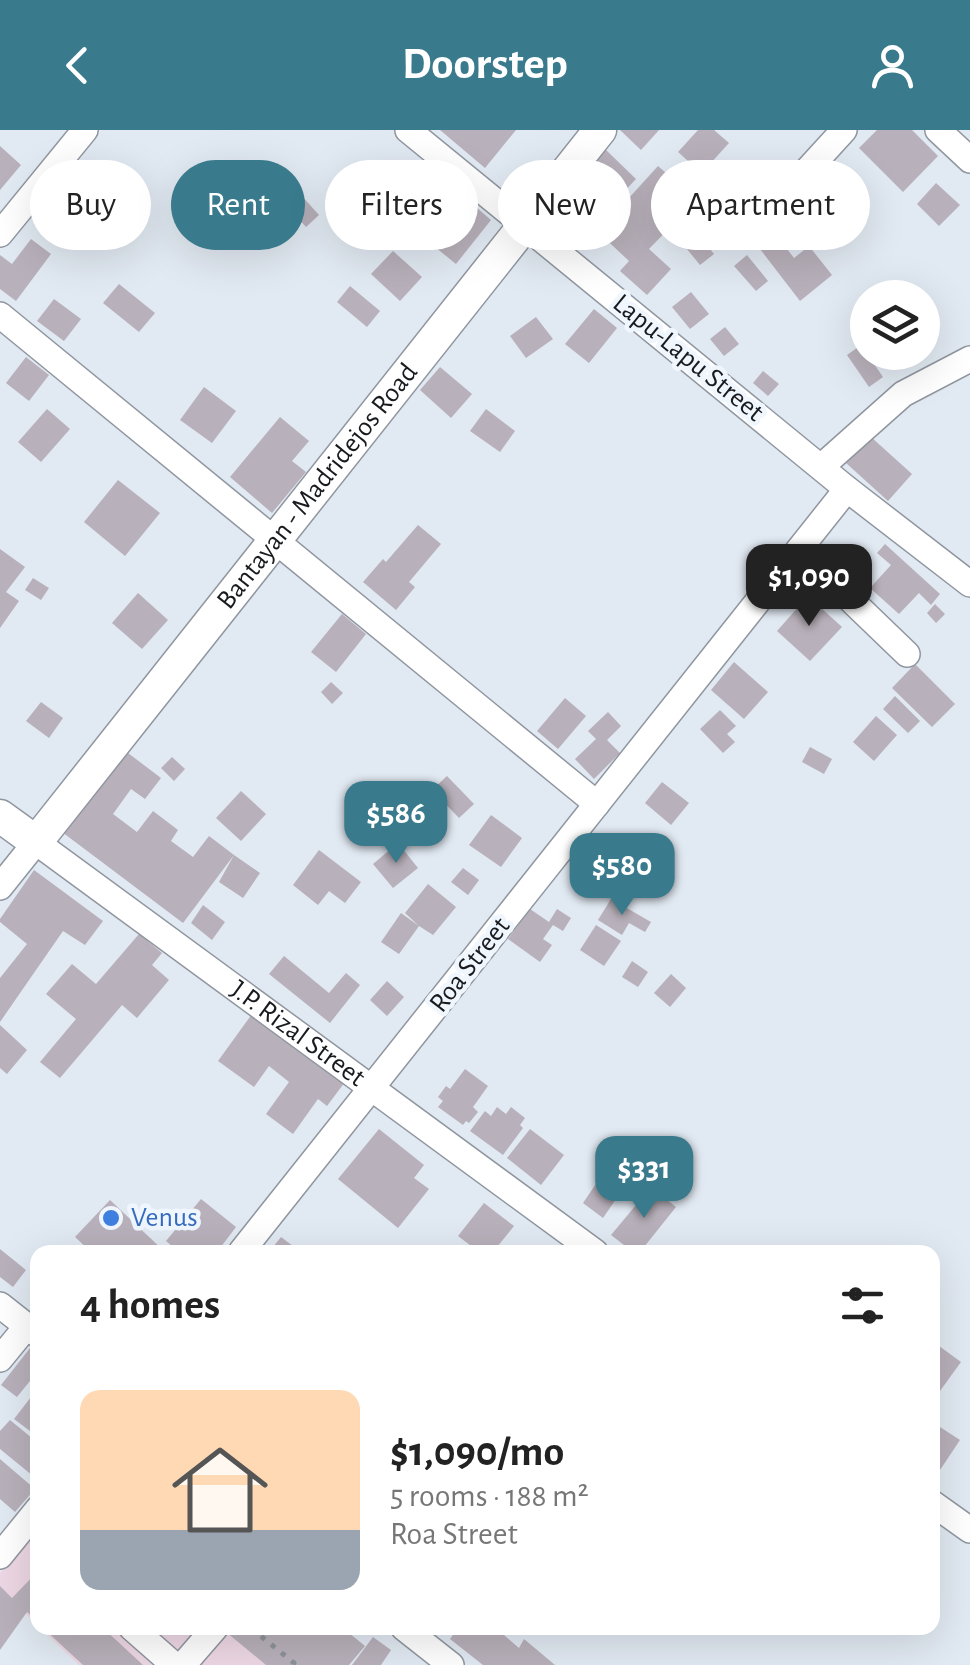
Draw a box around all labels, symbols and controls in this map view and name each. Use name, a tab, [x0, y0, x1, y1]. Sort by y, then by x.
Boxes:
icon: back	[50, 38, 105, 93]
icon: person	[865, 38, 920, 93]
text: Doorstep	[402, 42, 568, 87]
chip: Buy	[30, 160, 151, 250]
chip: Rent	[171, 160, 305, 250]
chip: Filters	[325, 160, 478, 250]
chip: New	[498, 160, 631, 250]
chip: Apartment	[651, 160, 870, 250]
map controls	[850, 280, 940, 370]
button: layers	[850, 280, 940, 370]
street label: Lapu-Lapu Street	[607, 289, 769, 427]
street label: Bantayan - Madridejos Road	[212, 358, 423, 615]
pin: $1,090	[728, 544, 890, 629]
text: $1,090	[768, 560, 850, 592]
pin: $586	[337, 781, 455, 866]
text: $586	[366, 797, 426, 829]
pin: $580	[563, 833, 681, 918]
text: $580	[592, 849, 652, 881]
street label: Roa Street	[425, 912, 515, 1018]
street label: J.P. Rizal Street	[225, 976, 370, 1092]
pin: $331	[585, 1136, 703, 1221]
text: $331	[617, 1152, 671, 1184]
place label: Venus	[131, 1204, 198, 1232]
marker: Venus	[100, 1207, 122, 1229]
icon: filters	[835, 1278, 890, 1333]
text: 4 homes	[80, 1284, 220, 1326]
icon: home	[160, 1430, 280, 1550]
text: $1,090/mo	[390, 1431, 564, 1473]
text: 5 rooms · 188 m²	[390, 1480, 589, 1512]
text: Roa Street	[390, 1518, 518, 1550]

